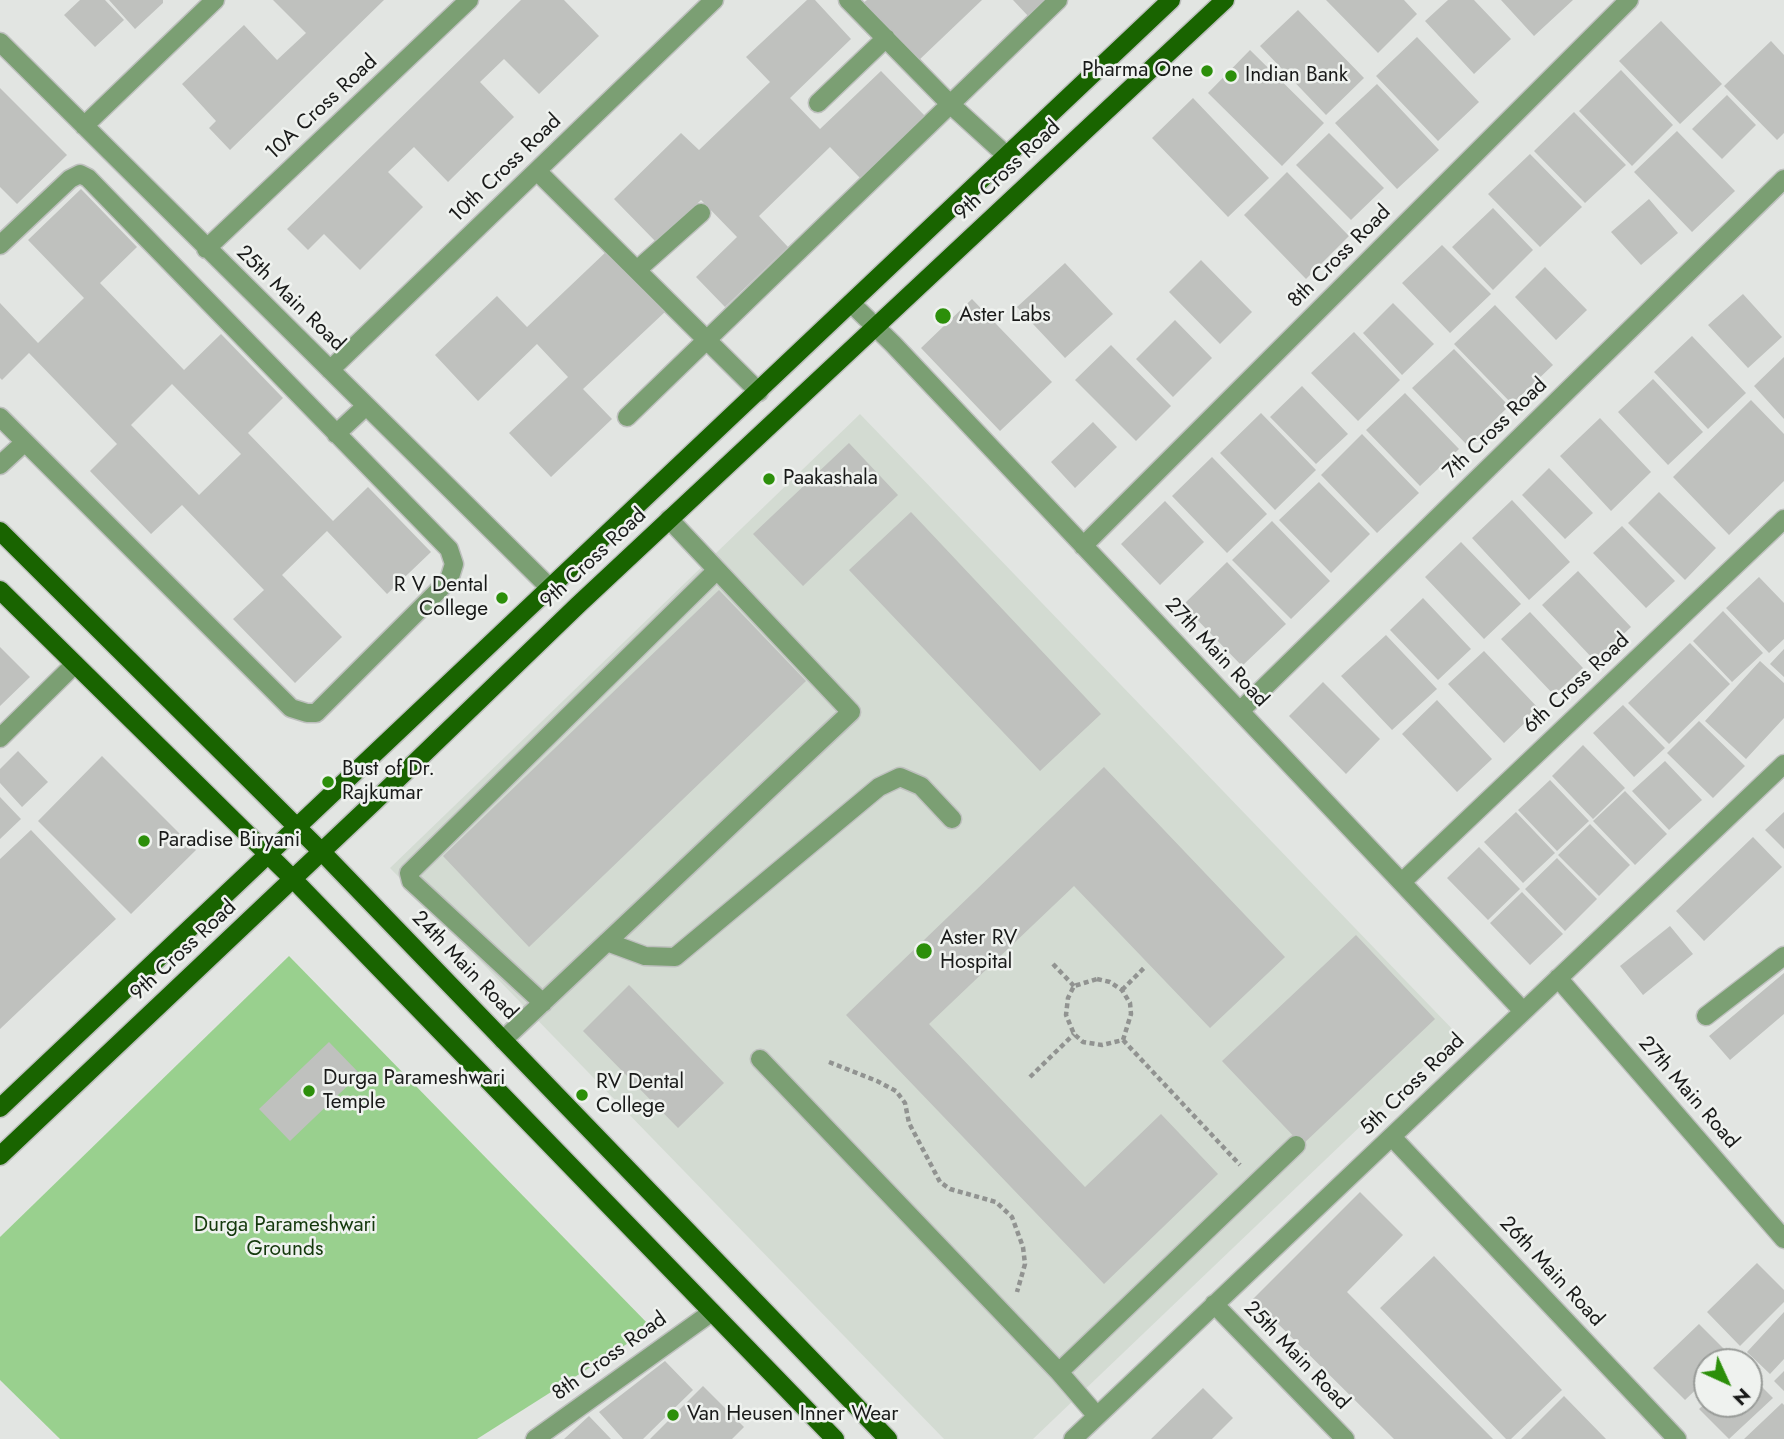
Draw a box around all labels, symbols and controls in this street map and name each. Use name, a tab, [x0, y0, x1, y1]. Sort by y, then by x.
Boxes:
street label: 10A Cross Road	[261, 50, 383, 166]
place label: Pharma One	[1082, 58, 1193, 84]
marker: Pharma One	[1199, 63, 1215, 79]
place label: Indian Bank	[1245, 63, 1348, 89]
marker: Indian Bank	[1223, 68, 1239, 84]
street label: 10th Cross Road	[445, 109, 567, 229]
street label: 9th Cross Road	[950, 116, 1066, 226]
street label: 8th Cross Road	[1283, 200, 1397, 314]
street label: 25th Main Road	[230, 241, 350, 357]
place label: Aster Labs	[959, 303, 1051, 329]
marker: Aster Labs	[933, 306, 953, 326]
street label: 7th Cross Road	[1439, 373, 1553, 485]
place label: Paakashala	[783, 466, 878, 492]
marker: Paakashala	[761, 471, 777, 487]
street label: 9th Cross Road	[536, 504, 652, 614]
place label: R V Dental College	[394, 573, 488, 623]
marker: R V Dental College	[494, 590, 510, 606]
street label: 27th Main Road	[1159, 593, 1273, 713]
street label: 6th Cross Road	[1519, 629, 1635, 739]
place label: Bust of Dr. Rajkumar	[342, 757, 435, 807]
marker: Bust of Dr. Rajkumar	[320, 774, 336, 790]
place label: Paradise Biryani	[158, 828, 300, 854]
marker: Paradise Biryani	[136, 833, 152, 849]
street label: 9th Cross Road	[126, 896, 242, 1006]
street label: 24th Main Road	[406, 906, 522, 1026]
place label: Aster RV Hospital	[940, 926, 1017, 976]
marker: Aster RV Hospital	[914, 941, 934, 961]
street label: 5th Cross Road	[1356, 1029, 1470, 1141]
street label: 27th Main Road	[1632, 1032, 1744, 1154]
place label: Durga Parameshwari Temple	[323, 1066, 505, 1116]
place label: RV Dental College	[596, 1070, 684, 1120]
marker: Durga Parameshwari Temple	[301, 1083, 317, 1099]
marker: RV Dental College	[574, 1087, 590, 1103]
street label: 26th Main Road	[1493, 1212, 1609, 1332]
park label: Durga Parameshwari Grounds	[194, 1213, 376, 1263]
street label: 25th Main Road	[1238, 1296, 1354, 1416]
street label: 8th Cross Road	[548, 1307, 672, 1407]
north arrow	[1693, 1348, 1763, 1418]
text: N	[1727, 1382, 1757, 1412]
place label: Van Heusen Inner Wear	[687, 1402, 898, 1428]
marker: Van Heusen Inner Wear	[665, 1407, 681, 1423]

